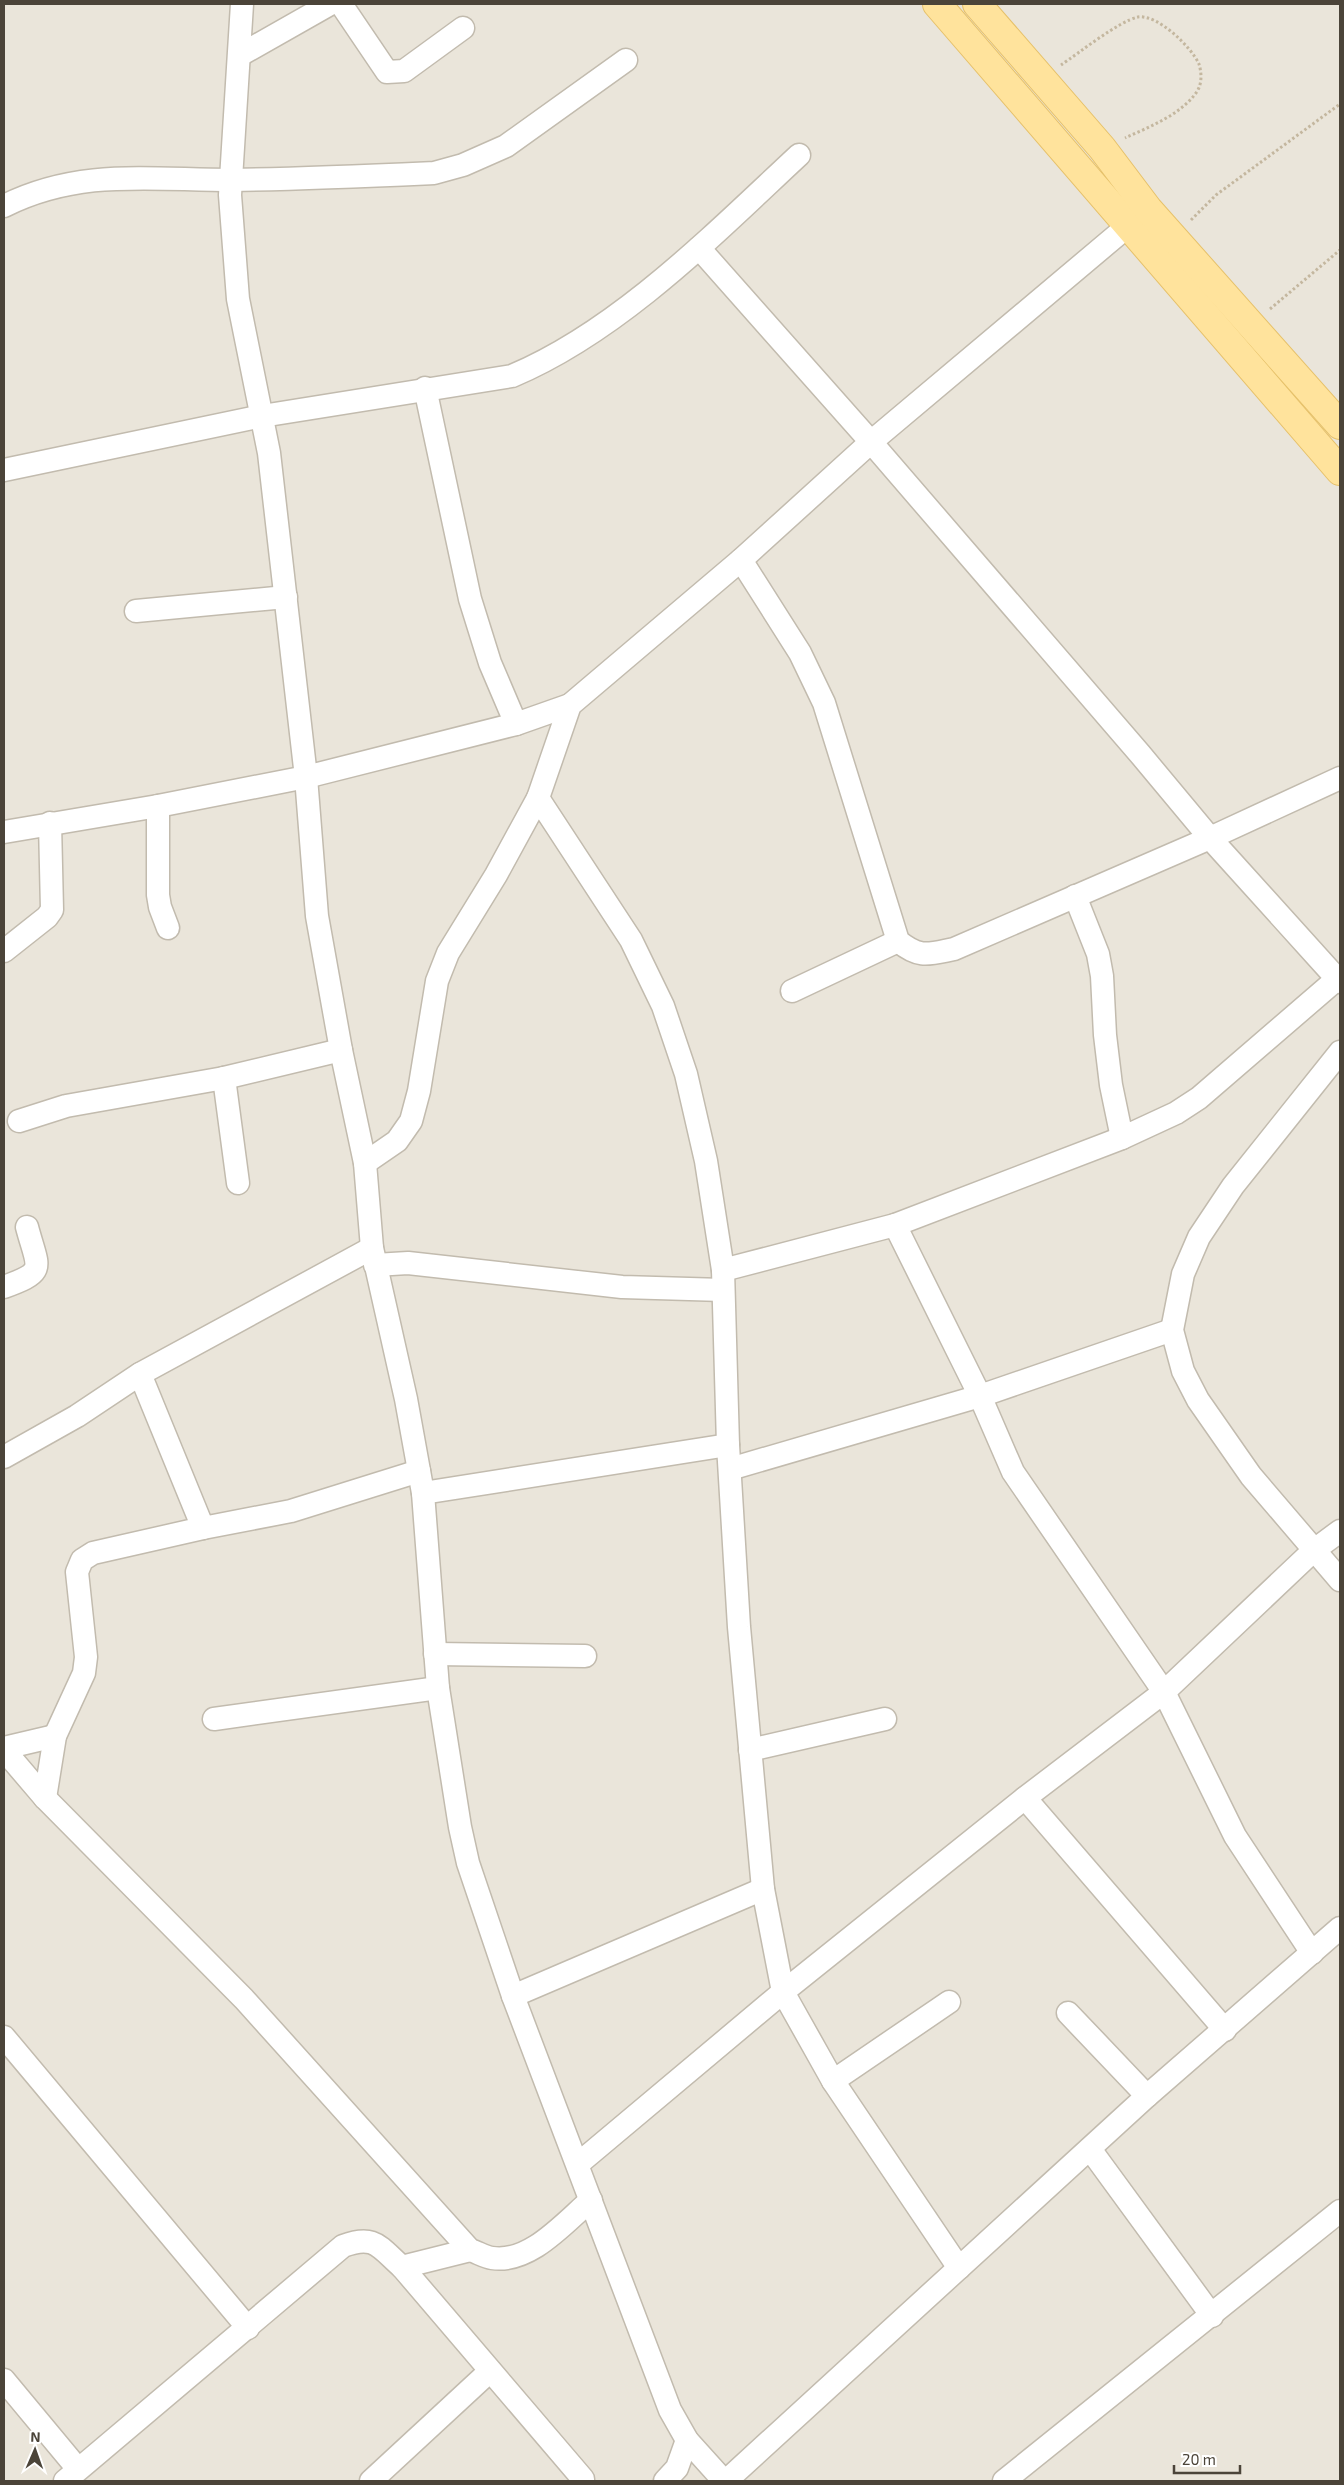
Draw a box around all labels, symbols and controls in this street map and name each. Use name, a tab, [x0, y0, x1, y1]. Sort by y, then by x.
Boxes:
north arrow	[10, 2425, 60, 2475]
text: N	[30, 2428, 41, 2445]
scale bar	[1174, 2442, 1240, 2474]
text: 20 m	[1182, 2450, 1216, 2468]

